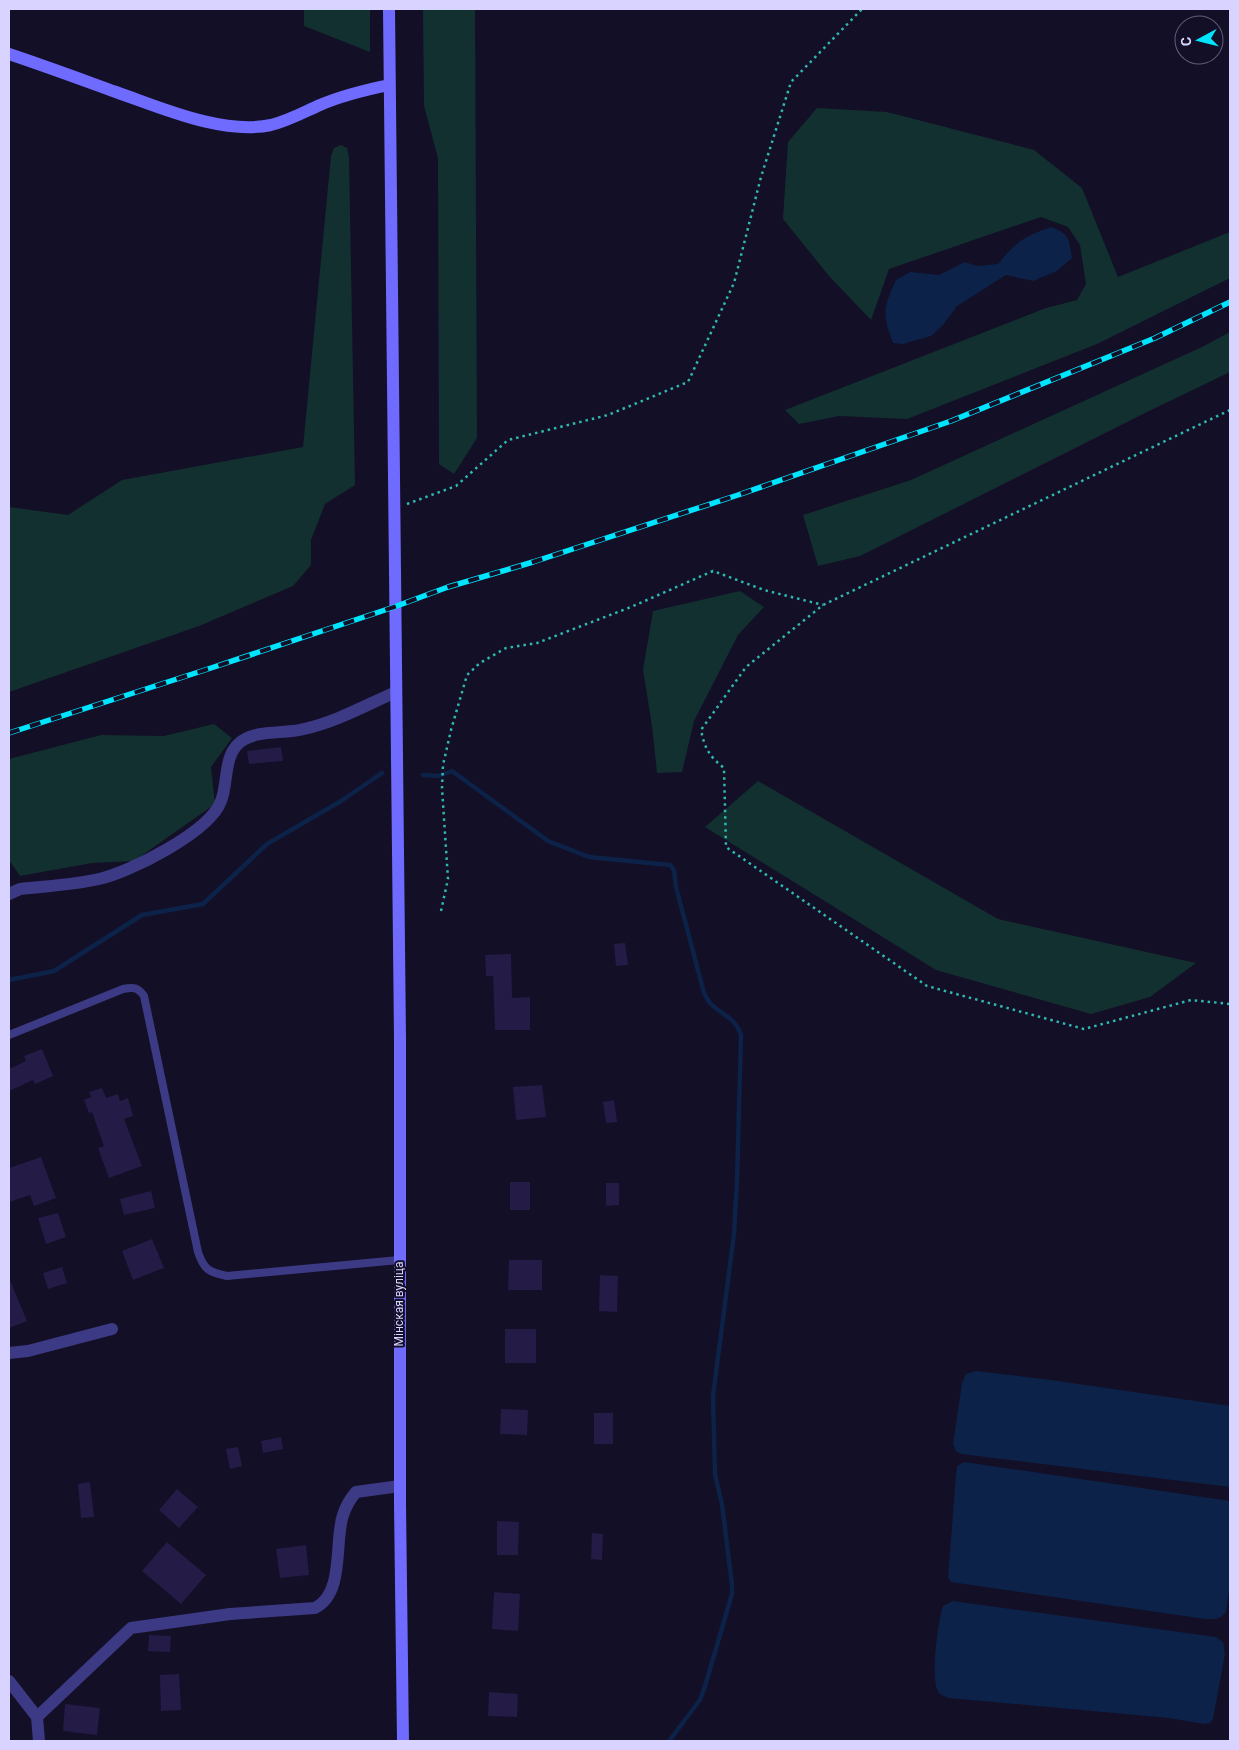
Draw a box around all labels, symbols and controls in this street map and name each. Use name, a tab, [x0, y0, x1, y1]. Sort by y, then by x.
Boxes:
north arrow	[1174, 15, 1224, 65]
text: С	[1178, 36, 1195, 47]
street label: Мінская вуліца	[392, 1262, 406, 1346]

